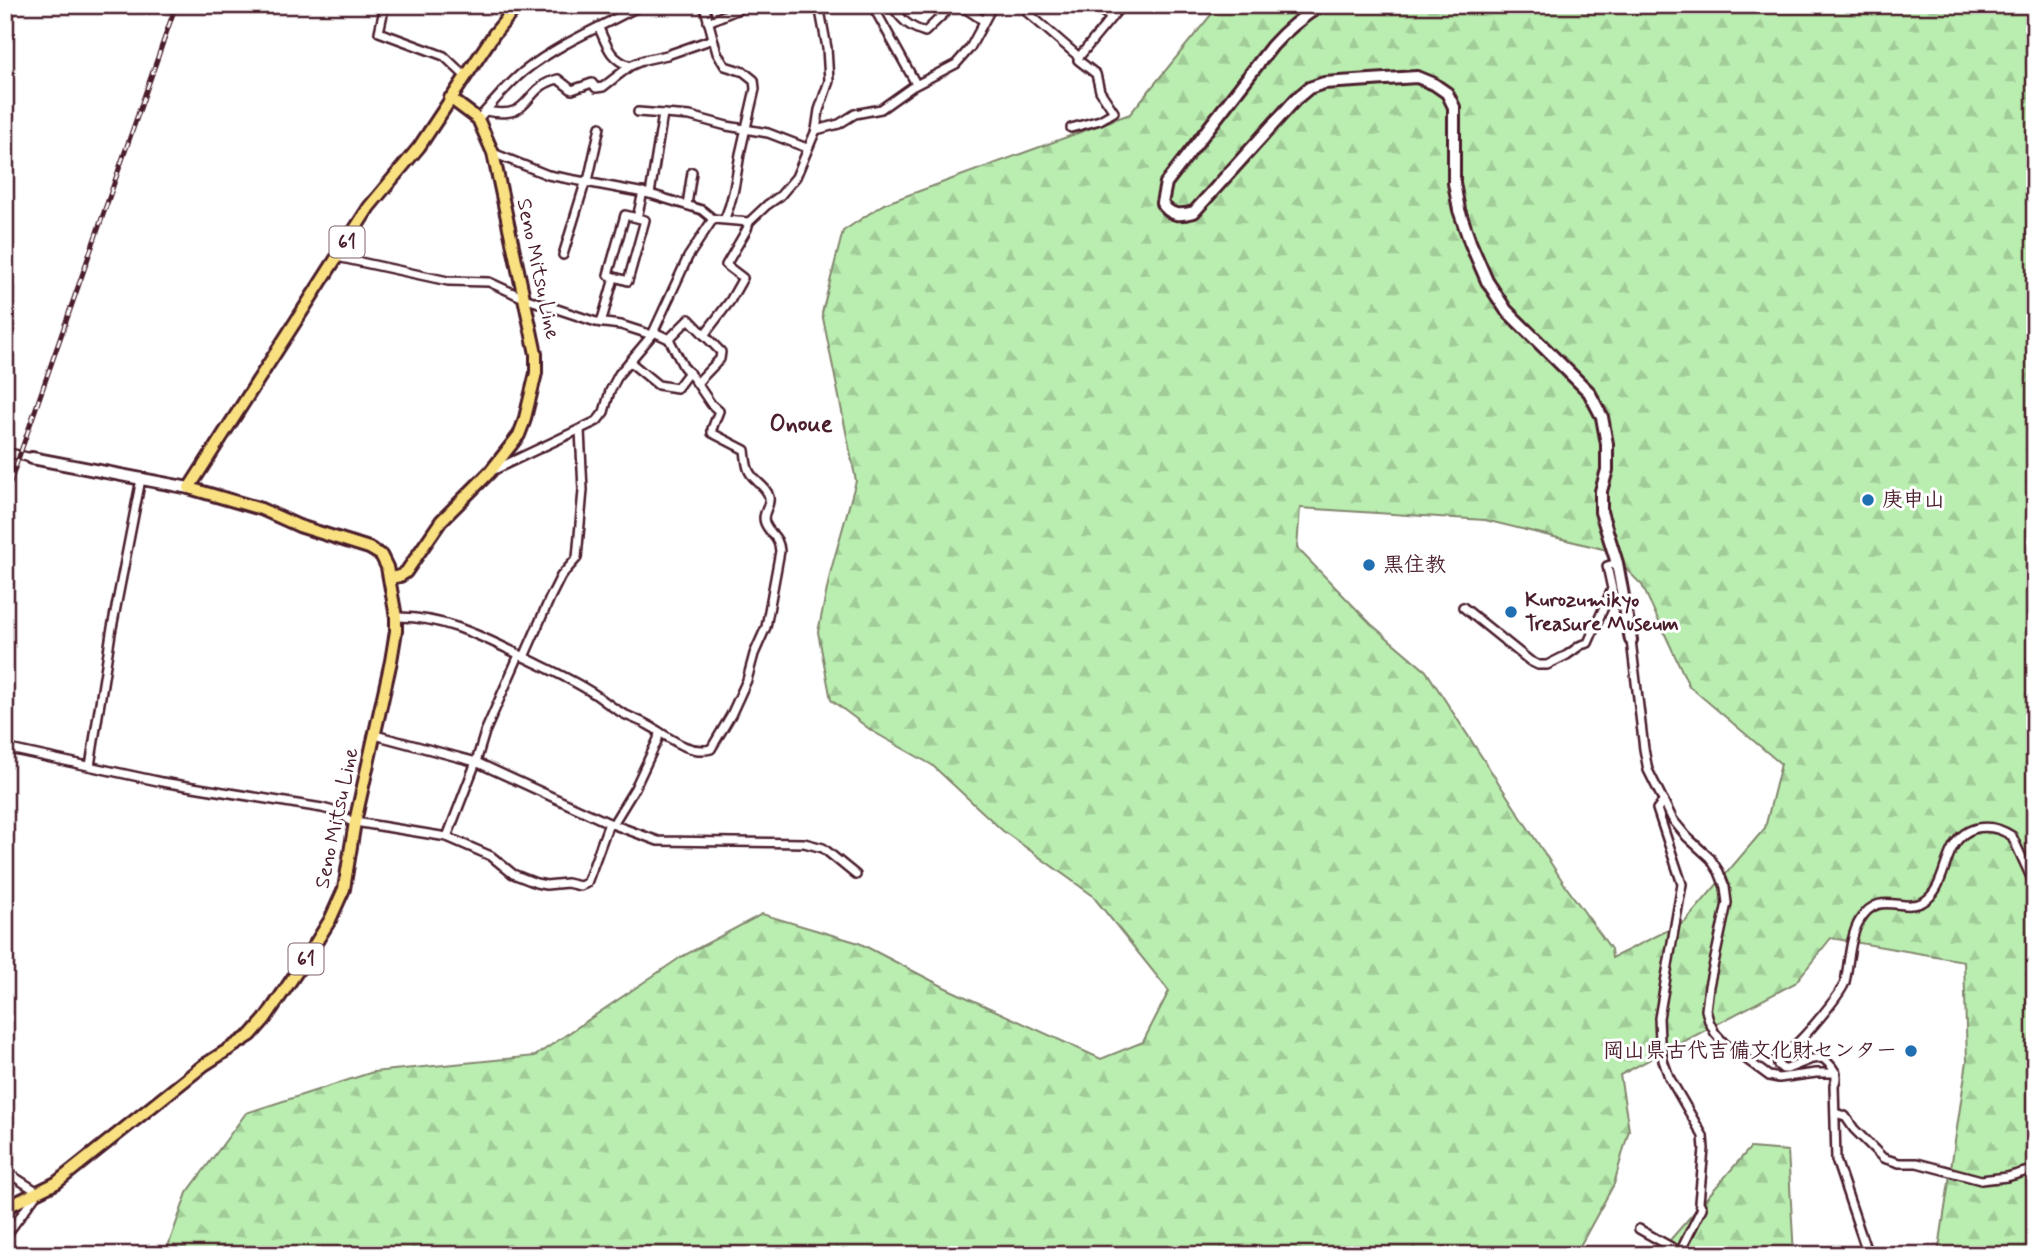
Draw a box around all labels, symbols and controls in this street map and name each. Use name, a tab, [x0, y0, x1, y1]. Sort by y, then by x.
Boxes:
street label: Seno Mitsu Line	[509, 196, 567, 342]
road number: 61	[330, 226, 364, 258]
district label: Onoue	[769, 409, 833, 440]
place label: 庚申山	[1882, 486, 1945, 514]
marker: 庚申山	[1860, 492, 1876, 508]
place label: 黒住教	[1383, 551, 1446, 579]
marker: 黒住教	[1361, 557, 1377, 573]
place label: Kurozumikyo Treasure Museum	[1525, 586, 1679, 638]
marker: Kurozumikyo Treasure Museum	[1503, 604, 1519, 620]
street label: Seno Mitsu Line	[308, 745, 366, 891]
road number: 61	[288, 944, 324, 974]
place label: 岡山県古代吉備文化財センター	[1603, 1037, 1897, 1065]
marker: 岡山県古代吉備文化財センター	[1903, 1043, 1919, 1059]

